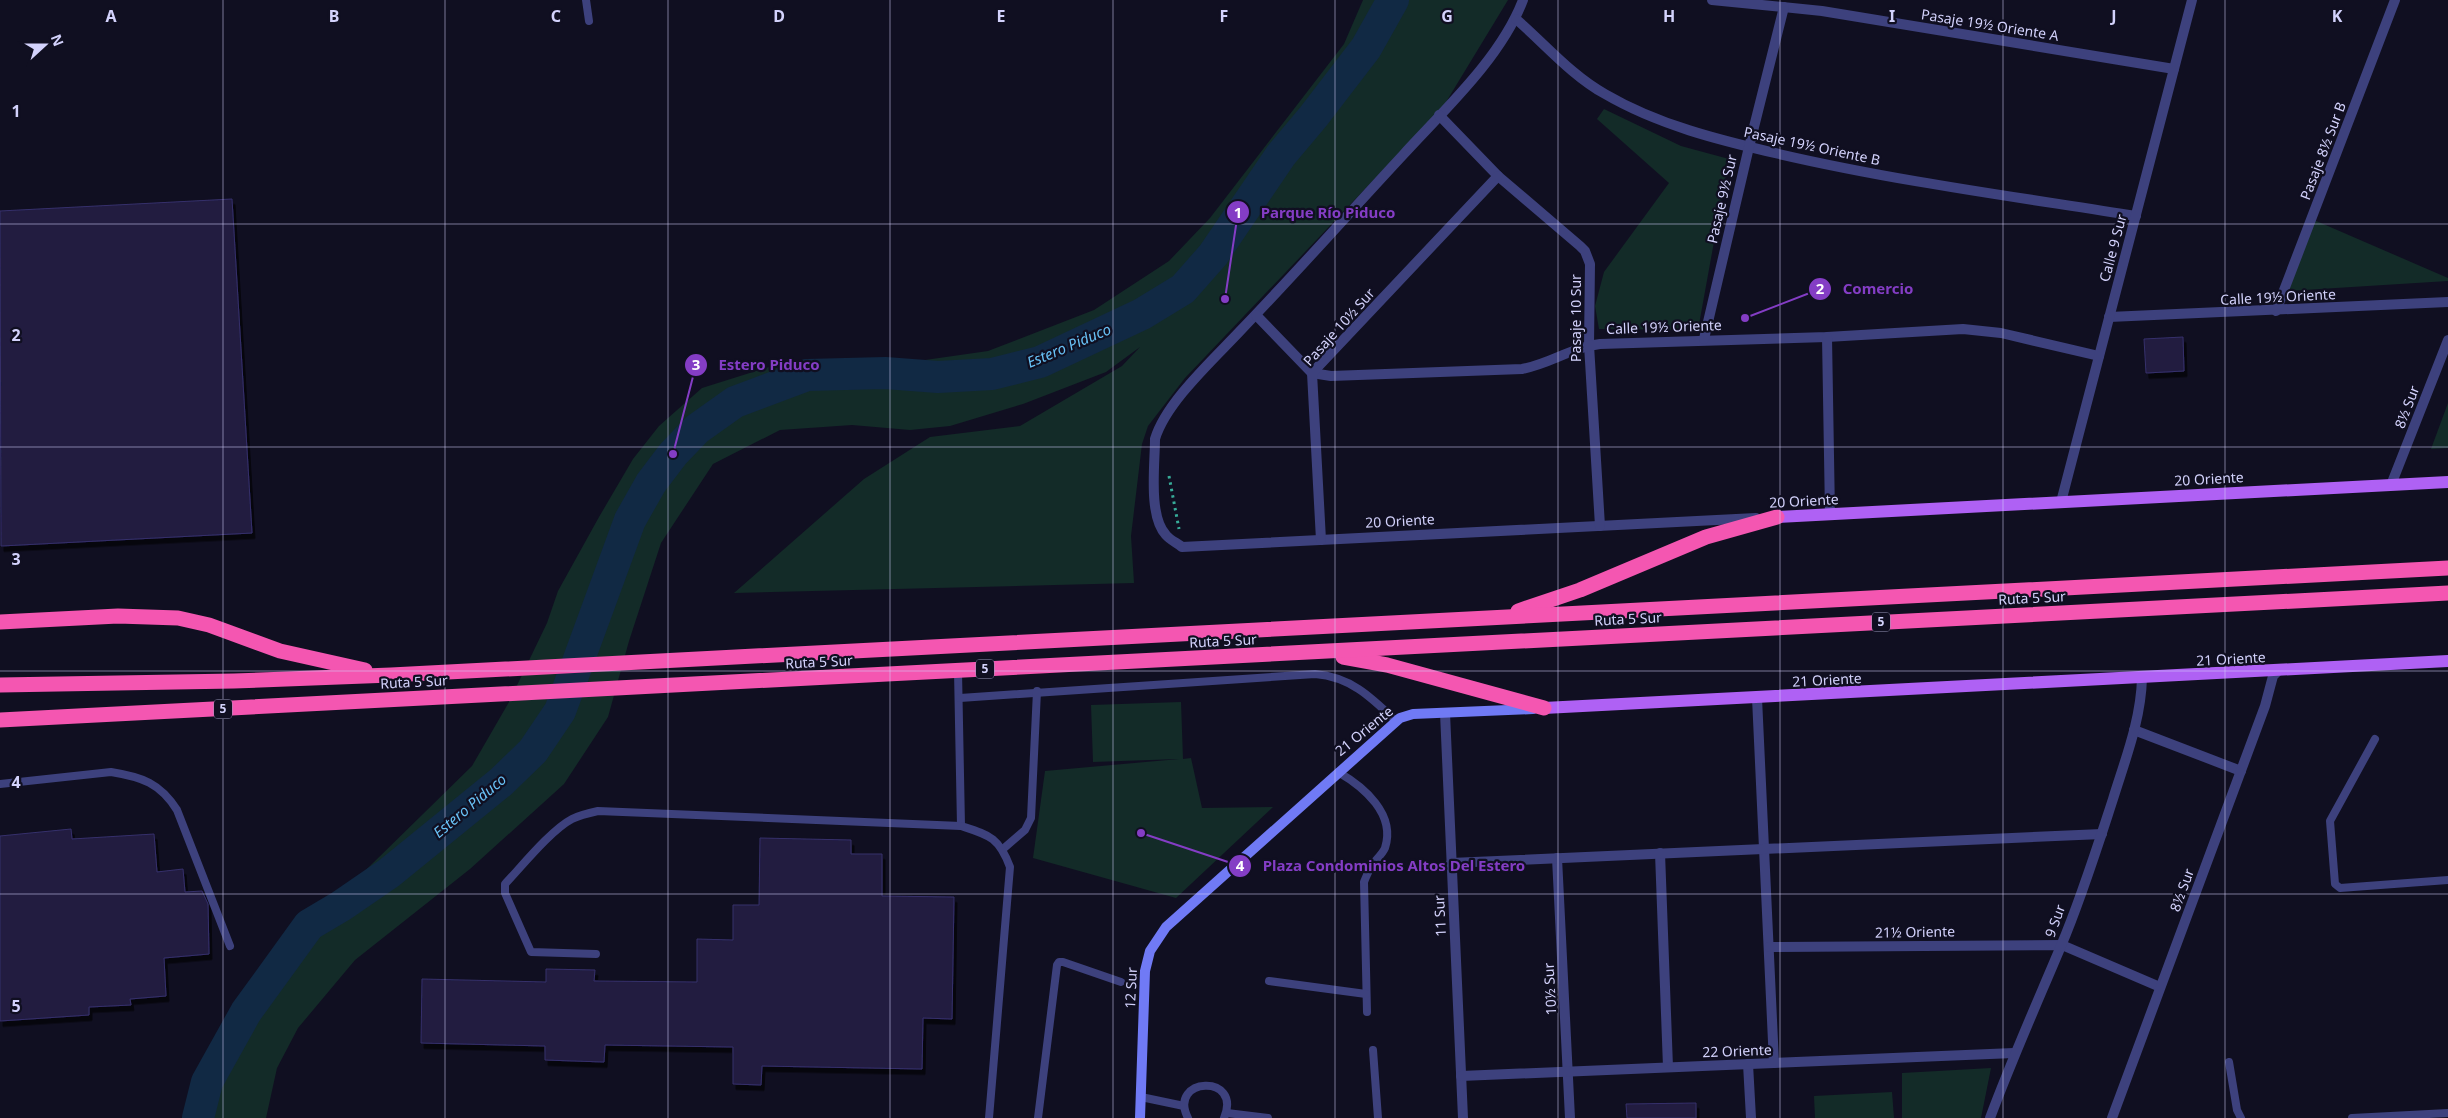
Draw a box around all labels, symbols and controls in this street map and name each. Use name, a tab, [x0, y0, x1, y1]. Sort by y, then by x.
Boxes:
street label: Pasaje 19½ Oriente A	[1920, 4, 2060, 45]
text: A	[105, 5, 117, 27]
text: B	[329, 5, 339, 27]
text: C	[551, 5, 561, 27]
text: D	[773, 5, 785, 27]
text: E	[997, 5, 1006, 27]
text: F	[1220, 5, 1228, 27]
text: G	[1441, 5, 1453, 27]
text: H	[1663, 5, 1675, 27]
text: I	[1889, 5, 1895, 27]
text: J	[2109, 5, 2117, 27]
text: K	[2332, 5, 2343, 27]
north arrow	[20, 20, 70, 70]
text: N	[47, 31, 69, 49]
street label: Pasaje 8½ Sur B	[2295, 99, 2350, 202]
text: 1	[11, 100, 21, 122]
street label: Pasaje 19½ Oriente B	[1742, 122, 1882, 169]
street label: Pasaje 9½ Sur	[1702, 152, 1741, 245]
callout: Parque Río Piduco	[1225, 197, 1405, 227]
text: 1	[1234, 202, 1242, 222]
text: Parque Río Piduco	[1261, 202, 1395, 222]
street label: Calle 9 Sur	[2094, 212, 2131, 284]
street label: Pasaje 10 Sur	[1566, 274, 1585, 362]
callout: Comercio	[1808, 274, 1923, 304]
text: 2	[1816, 278, 1825, 298]
text: Comercio	[1843, 278, 1913, 298]
street label: Pasaje 10½ Sur	[1299, 284, 1379, 370]
street label: Calle 19½ Oriente	[2220, 284, 2336, 309]
street label: Calle 19½ Oriente	[1606, 315, 1722, 338]
water label: Estero Piduco	[1023, 318, 1114, 372]
text: 2	[11, 324, 21, 346]
callout: Estero Piduco	[684, 350, 830, 380]
text: 3	[692, 354, 700, 374]
text: Estero Piduco	[718, 354, 820, 374]
street label: 8½ Sur	[2390, 382, 2423, 431]
street label: 20 Oriente	[2174, 467, 2244, 490]
street label: 20 Oriente	[1769, 489, 1839, 512]
street label: 20 Oriente	[1365, 509, 1435, 532]
text: 3	[11, 548, 21, 570]
street label: Ruta 5 Sur	[1998, 586, 2066, 609]
street label: Ruta 5 Sur	[1594, 607, 1662, 630]
road number: 5	[1872, 612, 1890, 632]
street label: Ruta 5 Sur	[1189, 629, 1257, 652]
street label: 21 Oriente	[2196, 647, 2266, 670]
street label: Ruta 5 Sur	[785, 650, 853, 673]
road number: 5	[976, 660, 994, 679]
street label: 21 Oriente	[1792, 668, 1862, 691]
street label: Ruta 5 Sur	[380, 670, 448, 693]
road number: 5	[214, 700, 232, 719]
street label: 21 Oriente	[1331, 701, 1397, 760]
water label: Estero Piduco	[429, 769, 510, 842]
text: 4	[11, 771, 21, 793]
callout: Plaza Condominios Altos Del Estero	[1227, 851, 1535, 881]
text: 4	[1236, 855, 1245, 875]
text: Plaza Condominios Altos Del Estero	[1263, 855, 1525, 875]
street label: 8½ Sur	[2165, 865, 2198, 914]
street label: 11 Sur	[1429, 894, 1450, 937]
street label: 9 Sur	[2040, 902, 2069, 940]
street label: 21½ Oriente	[1875, 921, 1955, 942]
street label: 10½ Sur	[1539, 962, 1560, 1016]
street label: 12 Sur	[1120, 966, 1141, 1009]
text: 5	[11, 995, 21, 1017]
street label: 22 Oriente	[1702, 1040, 1772, 1061]

